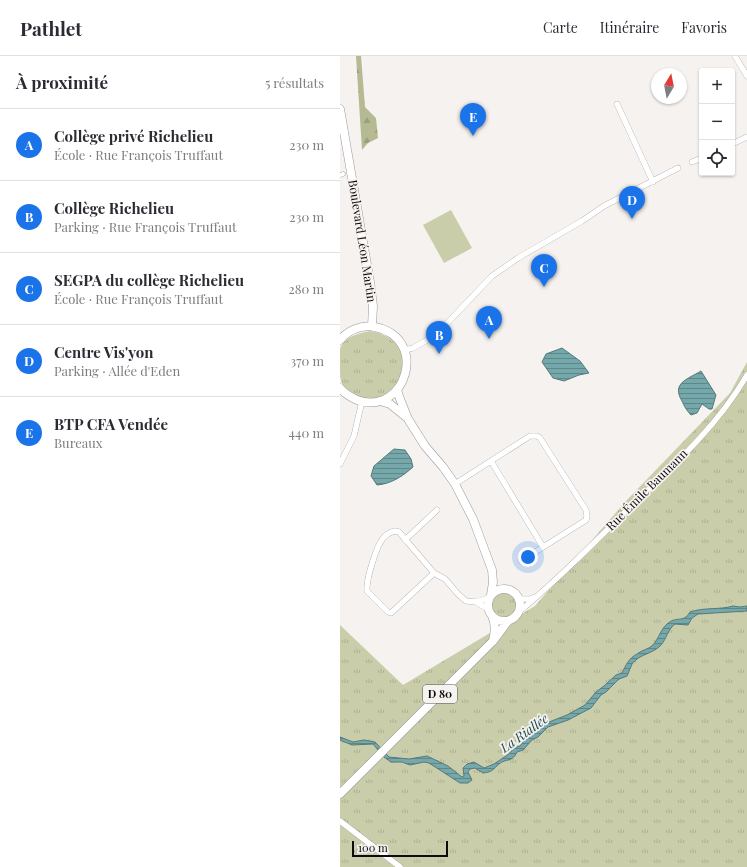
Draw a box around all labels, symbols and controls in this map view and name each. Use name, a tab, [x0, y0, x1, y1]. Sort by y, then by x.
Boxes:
text: Pathlet	[20, 15, 82, 41]
text: Carte	[543, 18, 578, 37]
text: Itinéraire	[600, 18, 659, 37]
text: Favoris	[681, 18, 727, 37]
north arrow	[651, 68, 687, 104]
map controls	[699, 68, 735, 176]
button: +	[699, 68, 735, 104]
text: À proximité	[16, 71, 108, 93]
text: 5 résultats	[265, 74, 324, 91]
pin: E	[460, 103, 486, 136]
button: −	[699, 104, 735, 140]
text: Collège privé Richelieu	[54, 126, 213, 146]
text: A	[25, 136, 33, 153]
text: 230 m	[289, 136, 324, 153]
button: locate	[699, 140, 735, 176]
text: École · Rue François Truffaut	[54, 146, 223, 163]
street label: Boulevard Léon Martin	[345, 179, 381, 303]
pin: D	[619, 186, 645, 219]
text: Collège Richelieu	[54, 198, 174, 218]
text: B	[25, 208, 33, 225]
text: 230 m	[289, 208, 324, 225]
text: Parking · Rue François Truffaut	[54, 218, 237, 235]
pin: C	[531, 254, 557, 287]
text: SEGPA du collège Richelieu	[54, 270, 244, 290]
text: C	[24, 280, 34, 297]
text: 280 m	[288, 280, 324, 297]
text: École · Rue François Truffaut	[54, 290, 223, 307]
pin: A	[476, 306, 502, 339]
pin: B	[426, 321, 452, 354]
text: Centre Vis'yon	[54, 342, 153, 362]
text: D	[24, 352, 34, 369]
text: 370 m	[290, 352, 324, 369]
text: Parking · Allée d'Eden	[54, 362, 180, 379]
text: BTP CFA Vendée	[54, 414, 168, 434]
text: E	[25, 424, 33, 441]
text: 440 m	[289, 424, 324, 441]
text: Bureaux	[54, 434, 103, 451]
street label: Rue Émile Baumann	[602, 445, 691, 534]
your location	[518, 547, 538, 567]
road number: D 80	[423, 685, 457, 703]
water label: La Riallée	[495, 709, 551, 756]
scale bar	[352, 839, 448, 858]
text: 100 m	[358, 840, 388, 855]

